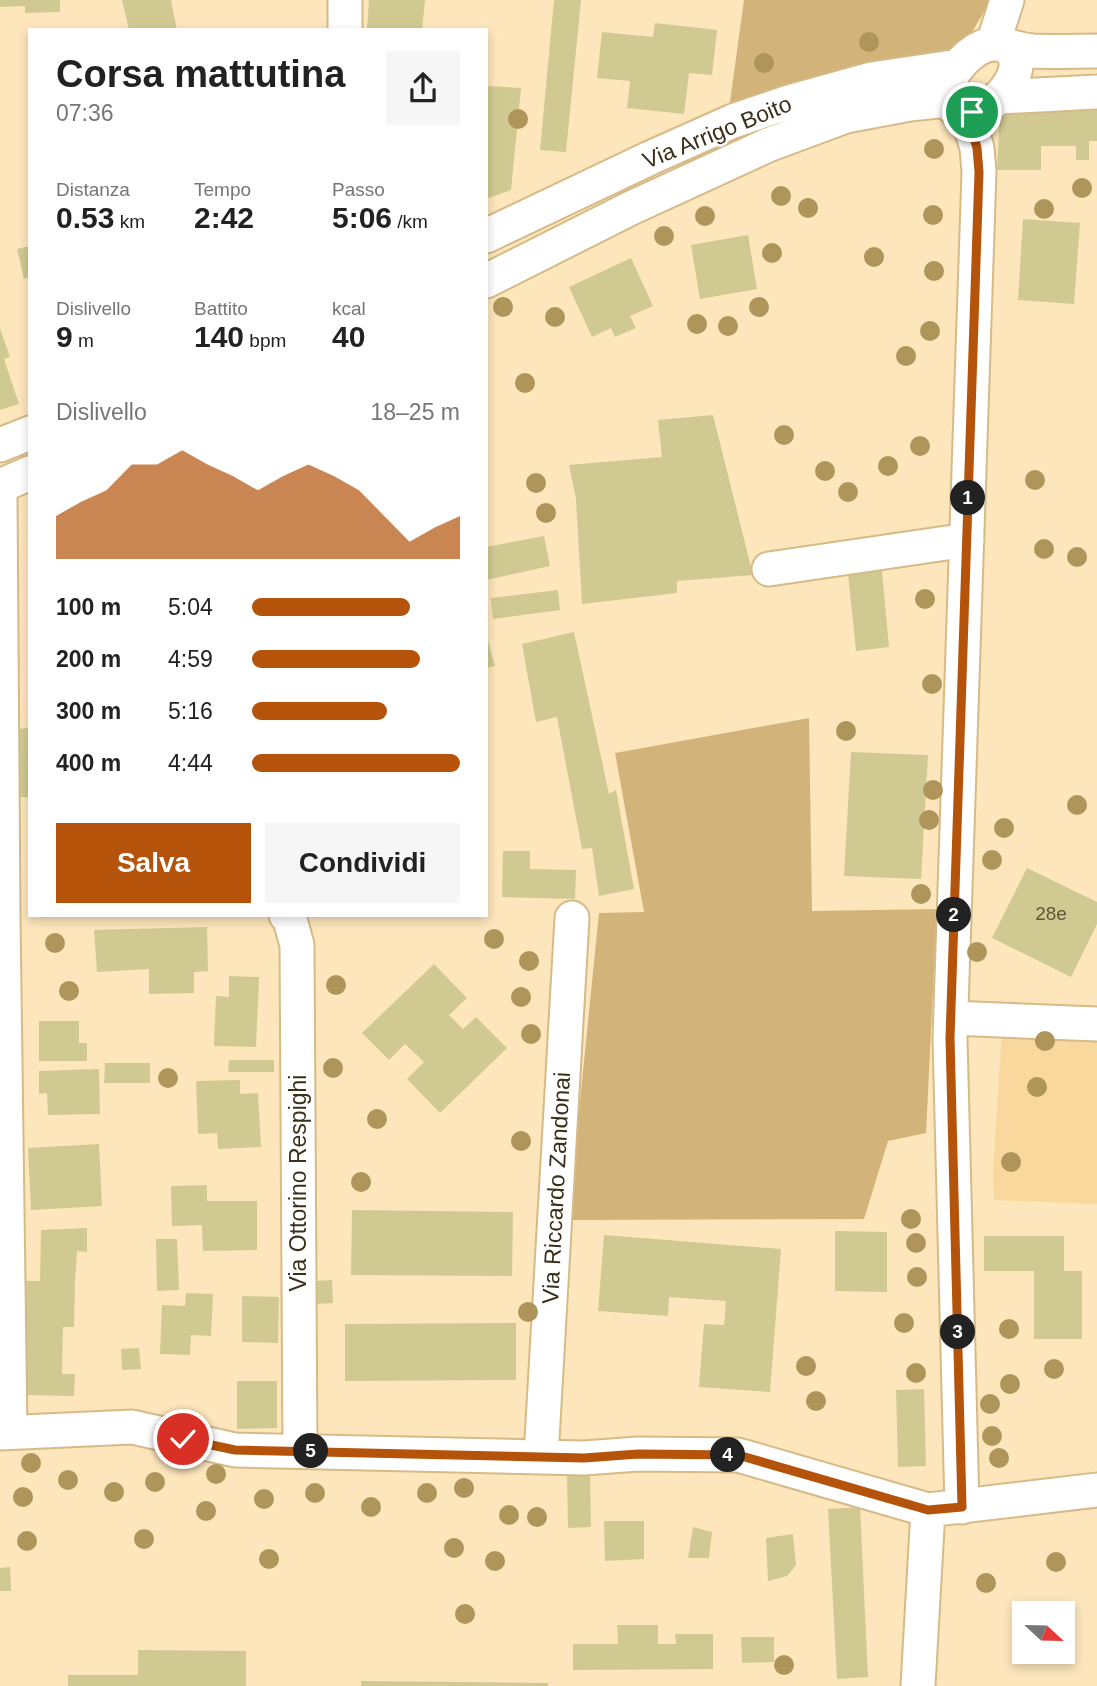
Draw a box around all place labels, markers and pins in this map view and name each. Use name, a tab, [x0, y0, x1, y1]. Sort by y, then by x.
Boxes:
pin	[942, 82, 1002, 142]
pin: 1	[950, 480, 986, 516]
pin: 2	[936, 898, 972, 932]
pin: 3	[940, 1314, 976, 1350]
pin	[153, 1409, 213, 1469]
pin: 5	[294, 1434, 328, 1468]
pin: 4	[710, 1438, 746, 1472]

